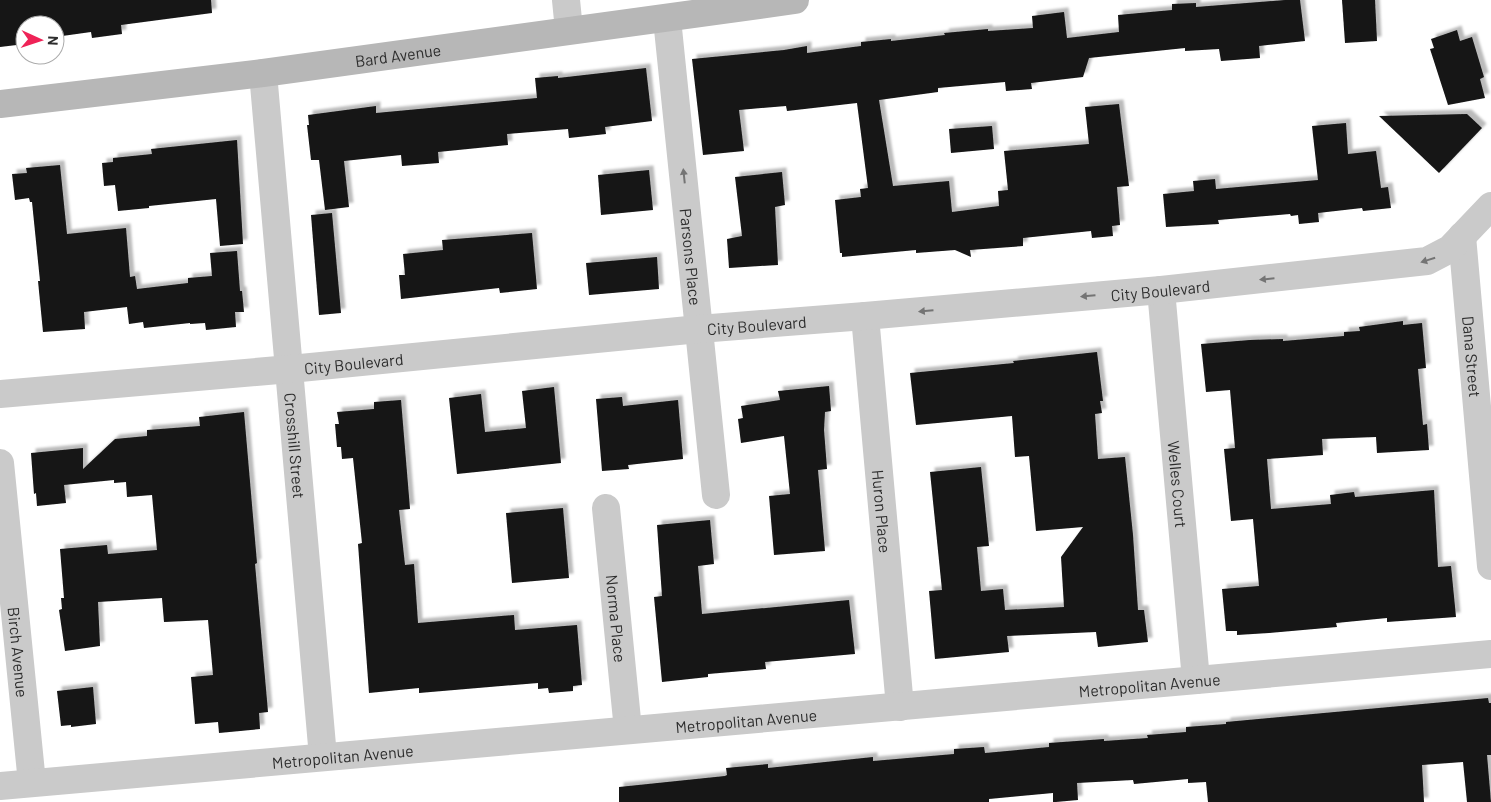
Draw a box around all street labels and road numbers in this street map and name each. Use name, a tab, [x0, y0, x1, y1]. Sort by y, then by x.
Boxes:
street label: Bard Avenue	[354, 39, 442, 70]
street label: Parsons Place	[677, 207, 706, 306]
street label: City Boulevard	[1110, 275, 1211, 304]
street label: City Boulevard	[706, 311, 807, 338]
street label: Dana Street	[1460, 315, 1486, 398]
street label: City Boulevard	[303, 348, 404, 377]
street label: Crosshill Street	[282, 392, 310, 499]
street label: Welles Court	[1165, 440, 1192, 529]
street label: Huron Place	[869, 469, 896, 554]
street label: Norma Place	[603, 574, 631, 663]
street label: Birch Avenue	[5, 606, 33, 698]
street label: Metropolitan Avenue	[1078, 669, 1221, 700]
street label: Metropolitan Avenue	[674, 704, 818, 736]
street label: Metropolitan Avenue	[271, 740, 414, 771]

